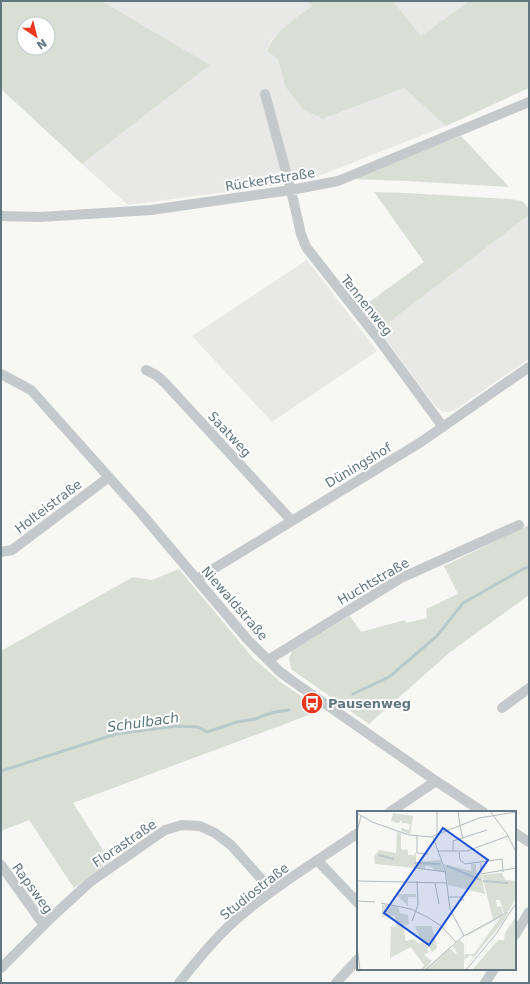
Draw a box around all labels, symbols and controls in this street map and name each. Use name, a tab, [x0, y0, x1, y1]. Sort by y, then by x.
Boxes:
north arrow	[16, 16, 56, 56]
text: N	[34, 36, 49, 52]
street label: Rückertstraße	[224, 165, 316, 194]
street label: Tennenweg	[337, 271, 396, 339]
street label: Saatweg	[205, 409, 254, 460]
street label: Düningshof	[323, 440, 394, 491]
street label: Holteistraße	[12, 477, 85, 536]
street label: Huchtstraße	[335, 555, 412, 608]
street label: Niewaldstraße	[198, 563, 271, 643]
bus stop icon: Pausenweg	[299, 690, 325, 716]
place label: Pausenweg	[328, 696, 411, 711]
water label: Schulbach	[106, 709, 180, 735]
inset map	[357, 811, 516, 970]
street label: Florastraße	[90, 817, 159, 870]
street label: Rapsweg	[9, 860, 56, 916]
street label: Studiostraße	[217, 860, 292, 923]

